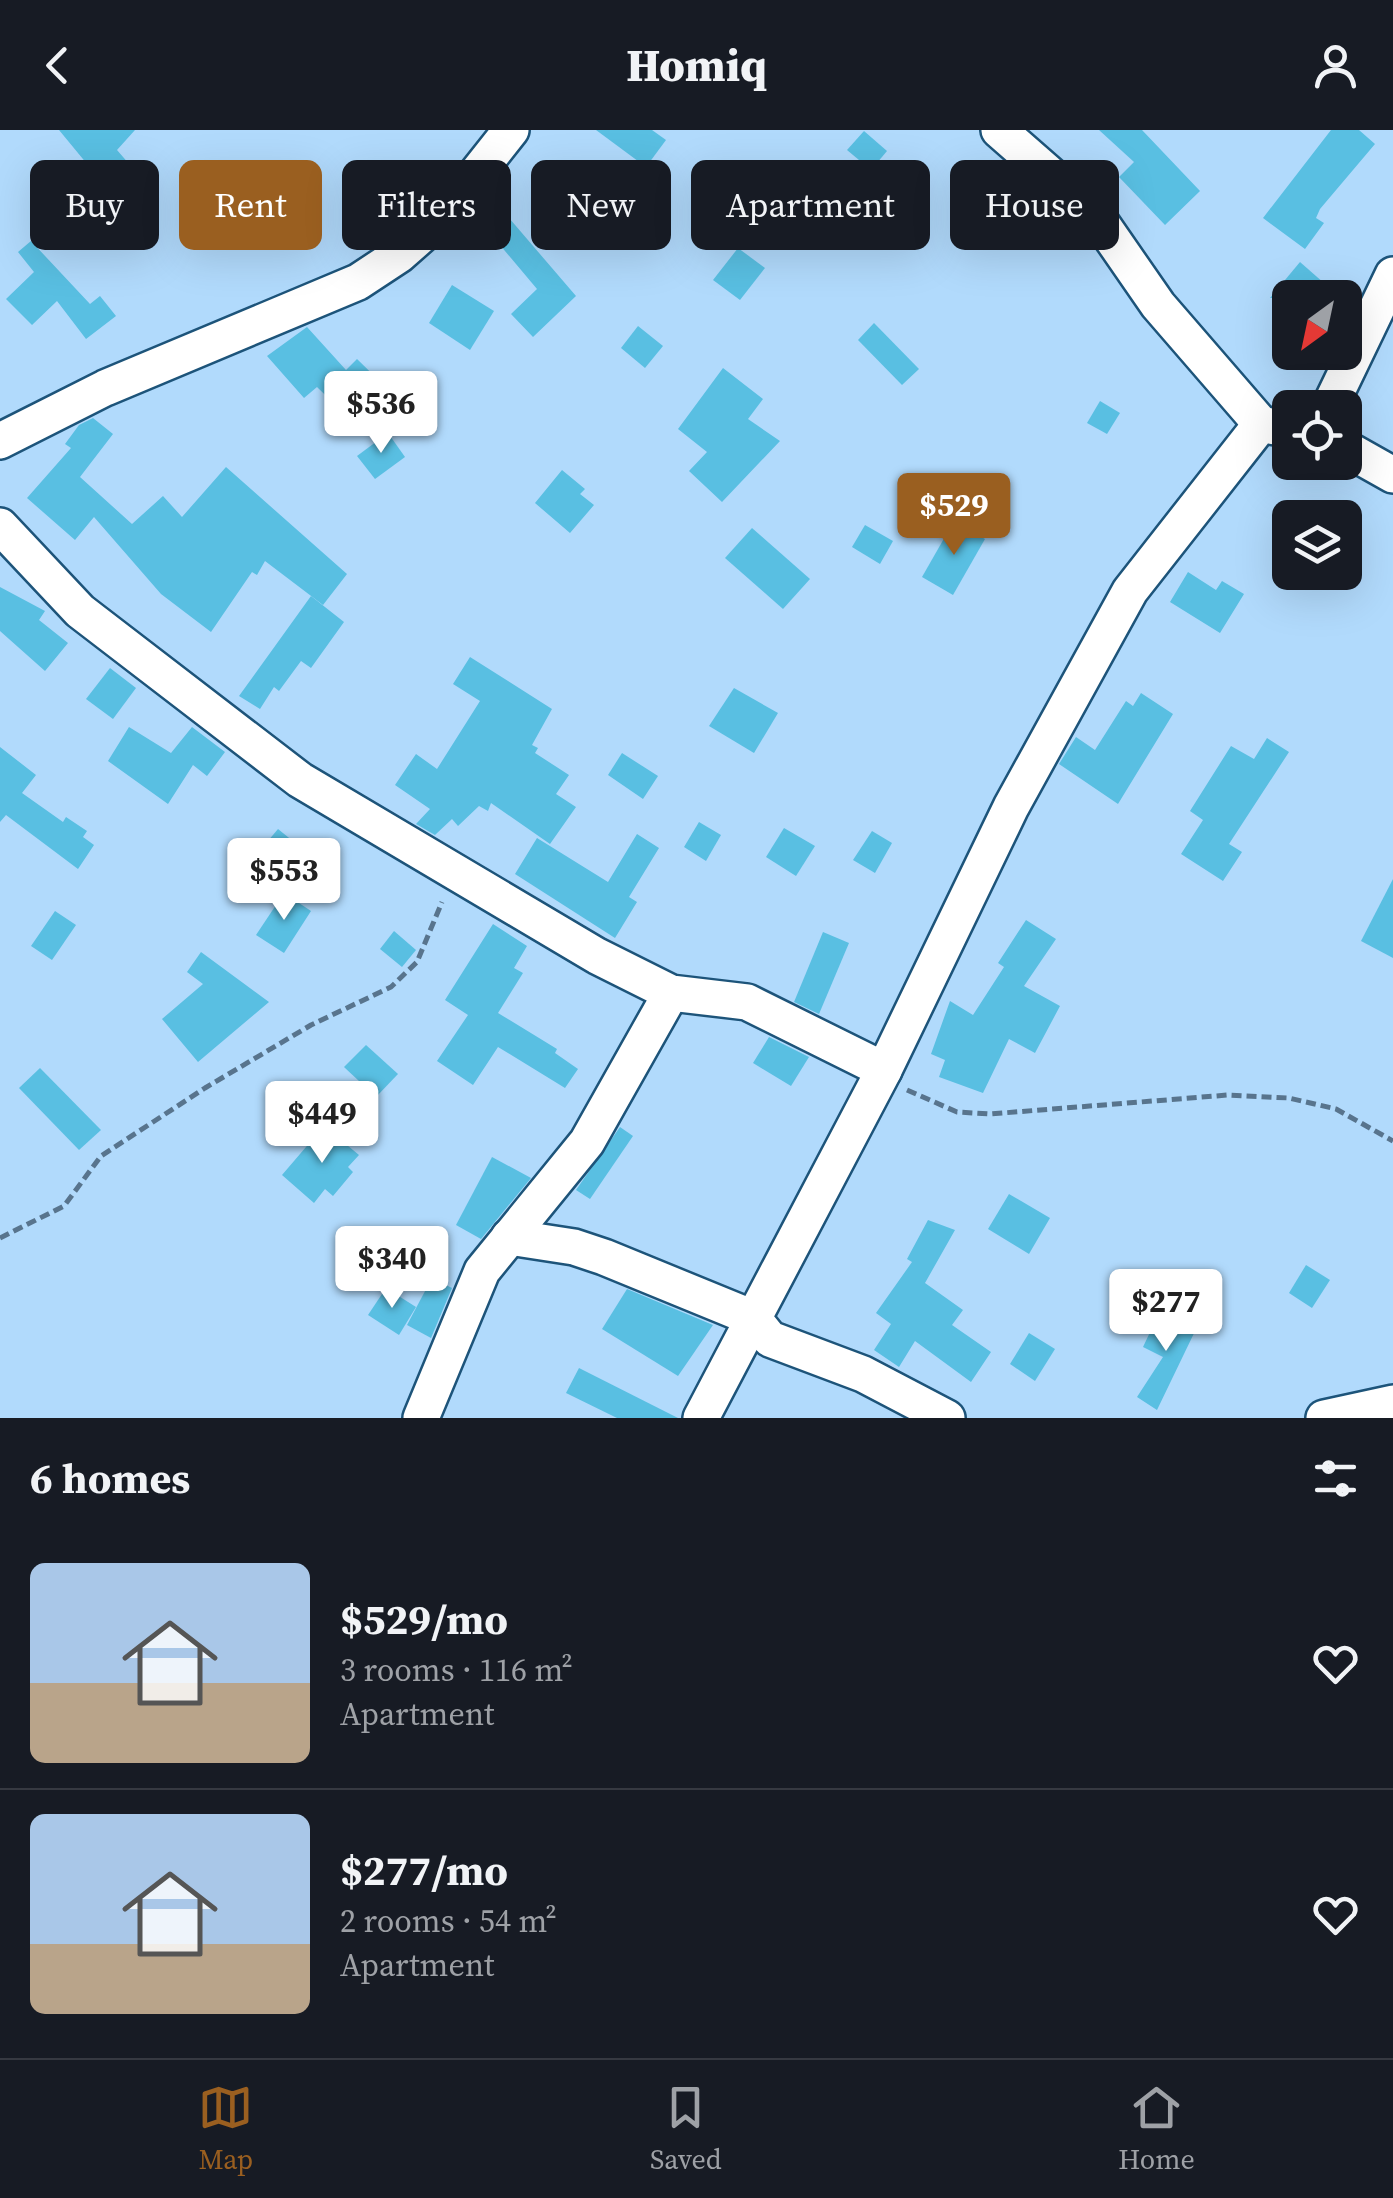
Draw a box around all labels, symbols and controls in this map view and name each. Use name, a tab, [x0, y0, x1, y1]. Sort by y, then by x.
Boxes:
text: Homiq	[626, 34, 767, 96]
icon: back	[30, 38, 85, 93]
icon: person	[1308, 38, 1363, 93]
chip: Buy	[30, 160, 159, 250]
chip: Rent	[179, 160, 322, 250]
chip: Filters	[342, 160, 511, 250]
chip: New	[531, 160, 671, 250]
chip: Apartment	[691, 160, 930, 250]
chip: House	[950, 160, 1119, 250]
north arrow	[1272, 280, 1362, 370]
map controls	[1272, 280, 1362, 590]
pin: $536	[322, 371, 440, 456]
text: $536	[346, 381, 416, 425]
button: locate	[1272, 390, 1362, 480]
pin: $529	[895, 473, 1013, 558]
text: $529	[919, 483, 989, 527]
button: layers	[1272, 500, 1362, 590]
pin: $553	[225, 838, 343, 923]
text: $553	[249, 848, 319, 892]
pin: $449	[263, 1081, 381, 1166]
text: $449	[287, 1091, 357, 1135]
pin: $340	[333, 1226, 451, 1311]
text: $340	[357, 1236, 427, 1280]
pin: $277	[1107, 1269, 1225, 1354]
text: $277	[1131, 1279, 1201, 1323]
text: 6 homes	[30, 1449, 190, 1507]
icon: filters	[1308, 1451, 1363, 1506]
text: $529/mo	[340, 1590, 508, 1648]
icon: home	[110, 1603, 230, 1723]
icon: heart	[1308, 1636, 1363, 1691]
text: 3 rooms · 116 m²	[340, 1648, 573, 1692]
text: Apartment	[340, 1692, 494, 1736]
text: $277/mo	[340, 1841, 508, 1899]
icon: home	[110, 1854, 230, 1974]
icon: heart	[1308, 1887, 1363, 1942]
text: 2 rooms · 54 m²	[340, 1899, 557, 1943]
text: Apartment	[340, 1943, 494, 1987]
tab: Map	[198, 2080, 253, 2178]
tab: Saved	[650, 2080, 722, 2178]
tab: Home	[1118, 2080, 1195, 2178]

